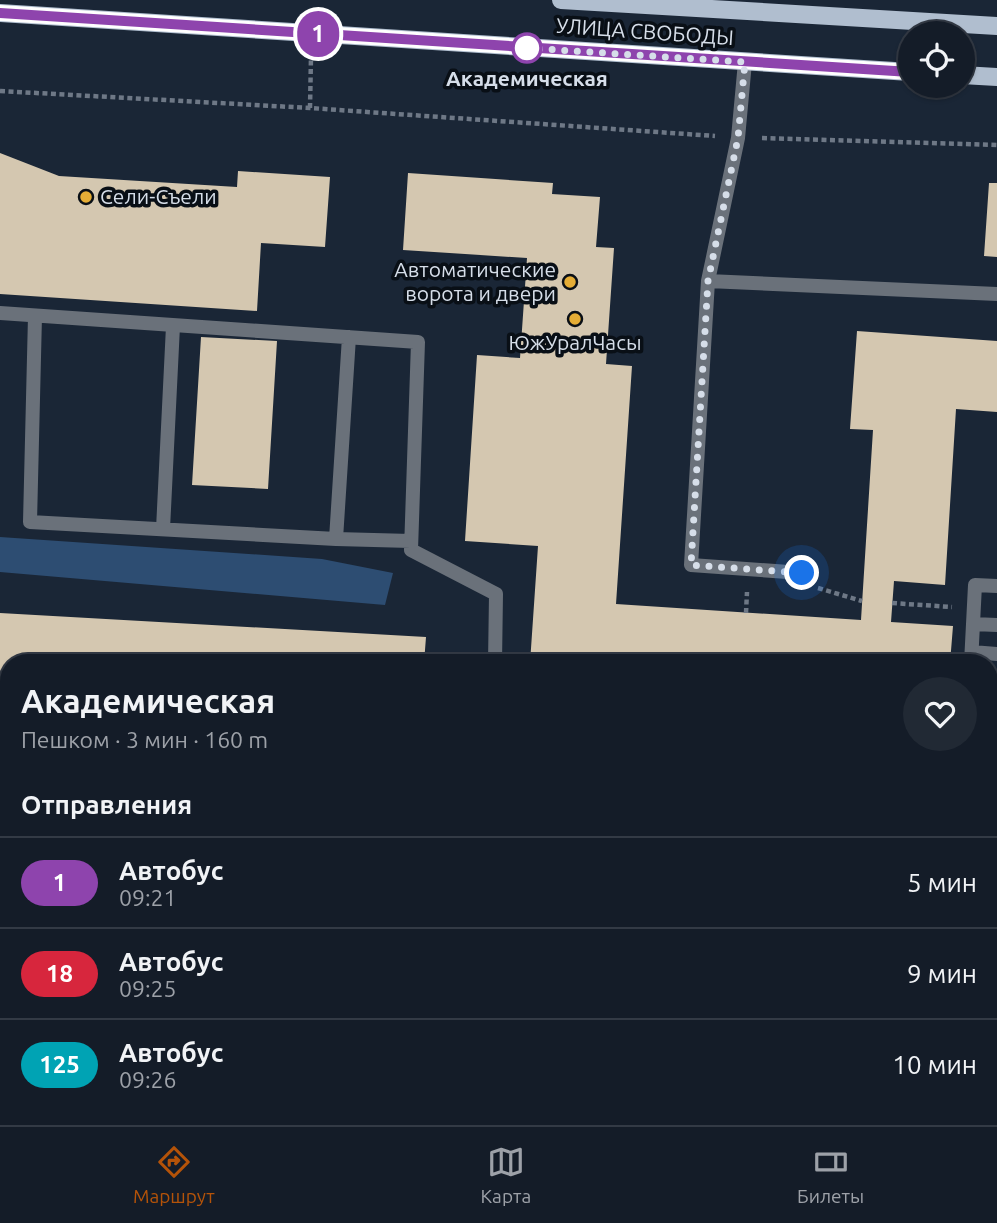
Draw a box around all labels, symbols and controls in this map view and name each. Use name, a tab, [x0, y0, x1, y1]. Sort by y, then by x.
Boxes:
line badge: 1	[295, 11, 341, 57]
street label: УЛИЦА СВОБОДЫ	[556, 13, 735, 49]
text: 1	[311, 20, 325, 47]
map controls	[898, 21, 975, 98]
button: locate	[898, 21, 975, 98]
marker: Академическая	[512, 33, 542, 63]
place label: Академическая	[446, 66, 608, 90]
place label: Сели-Съели	[100, 184, 217, 208]
marker: Сели-Съели	[78, 189, 94, 205]
place label: Автоматические ворота и двери	[394, 257, 556, 305]
marker: Автоматические ворота и двери	[562, 274, 578, 290]
marker: ЮжУралЧасы	[567, 311, 583, 327]
place label: ЮжУралЧасы	[508, 330, 642, 354]
your location	[784, 555, 819, 590]
button: heart	[903, 677, 977, 751]
text: Академическая	[21, 682, 275, 719]
text: Пешком · 3 мин · 160 m	[21, 727, 268, 752]
text: Отправления	[21, 790, 192, 819]
text: Автобус	[119, 856, 223, 885]
text: 5 мин	[907, 868, 977, 897]
text: 1	[53, 869, 66, 896]
text: 09:21	[119, 885, 177, 910]
text: Автобус	[119, 947, 223, 976]
text: 9 мин	[907, 959, 977, 988]
text: 18	[46, 960, 73, 987]
text: 09:25	[119, 976, 177, 1001]
text: Автобус	[119, 1038, 223, 1067]
text: 10 мин	[892, 1050, 977, 1079]
text: 125	[39, 1051, 80, 1078]
text: 09:26	[119, 1067, 177, 1092]
tab: Маршрут	[133, 1143, 215, 1207]
tab: Карта	[481, 1143, 531, 1207]
tab: Билеты	[797, 1143, 864, 1207]

